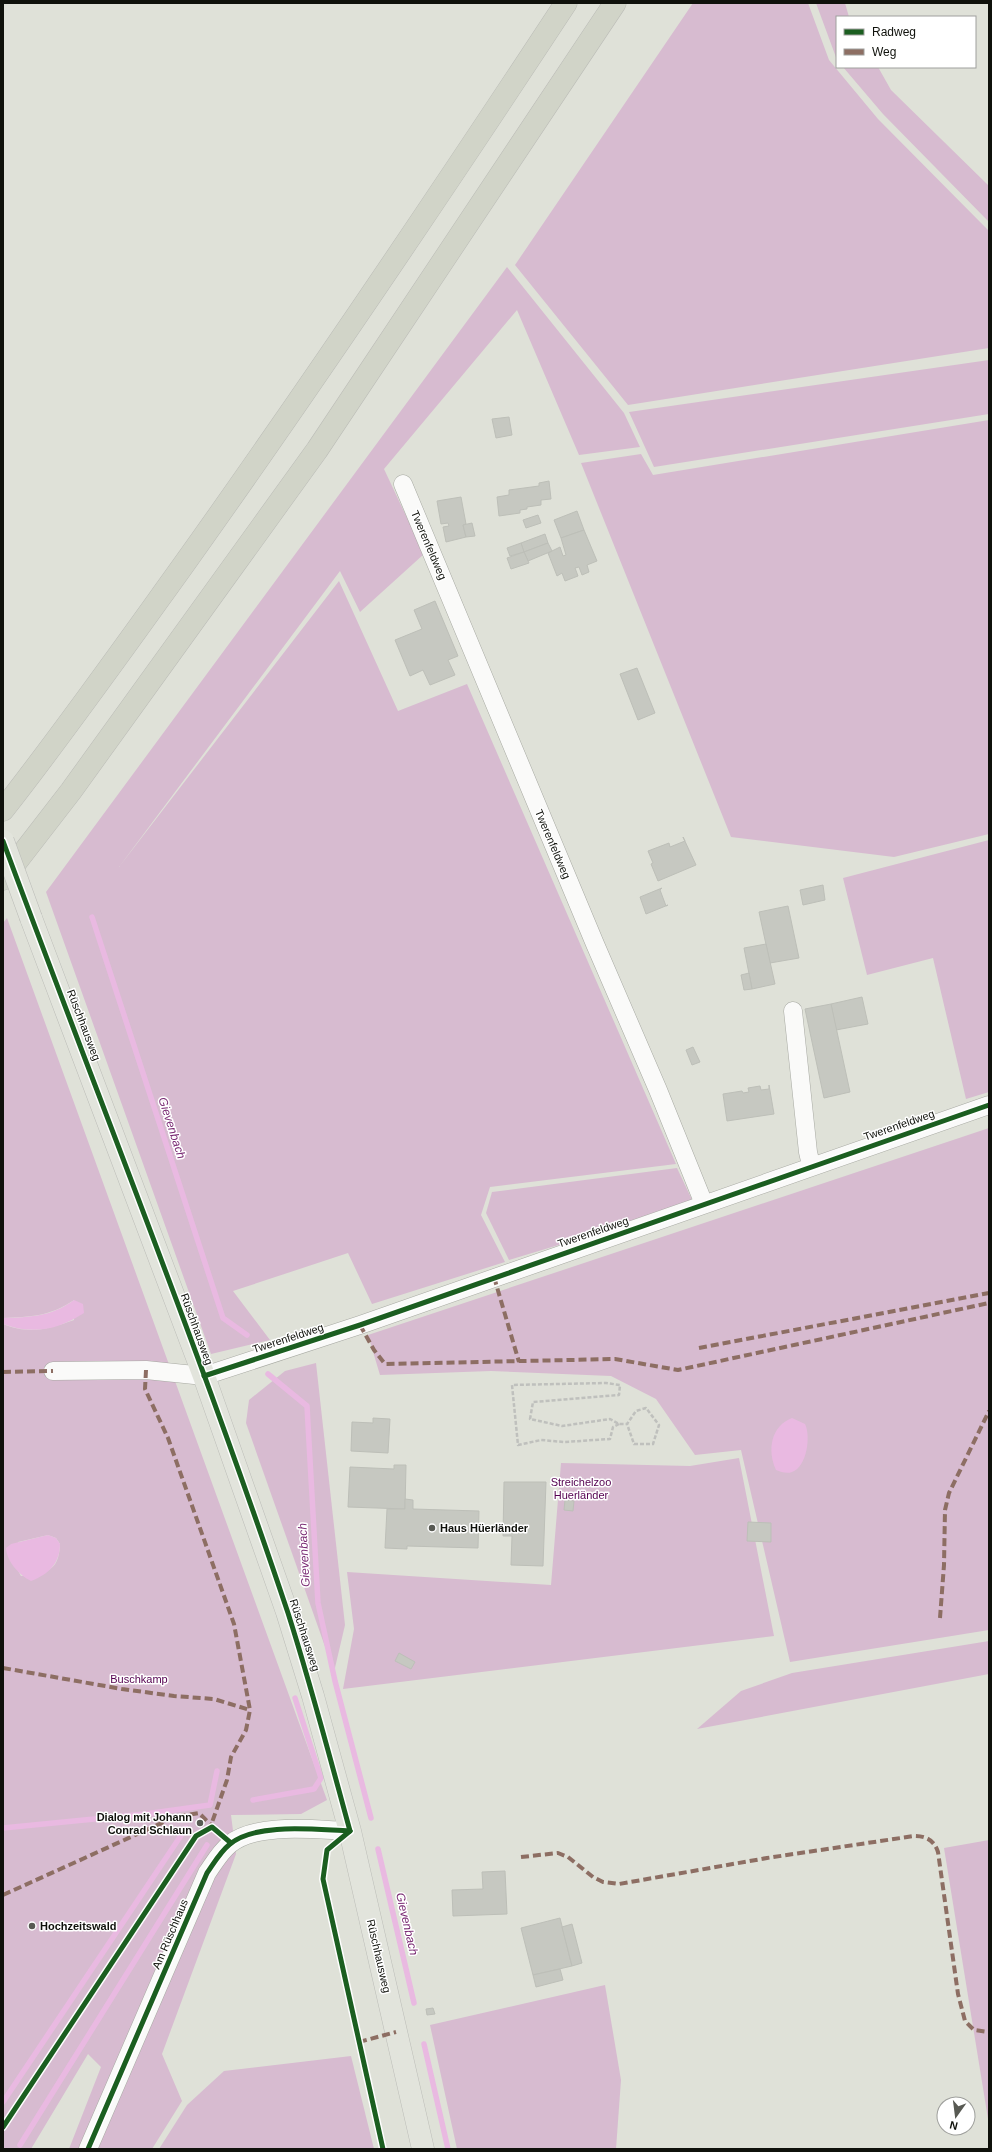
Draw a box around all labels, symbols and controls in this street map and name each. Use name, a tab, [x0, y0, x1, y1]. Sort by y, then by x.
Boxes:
legend	[836, 16, 976, 68]
text: Radweg	[872, 25, 916, 39]
text: Weg	[872, 45, 896, 59]
street label: Twerenfeldweg	[409, 509, 449, 581]
street label: Twerenfeldweg	[533, 808, 573, 880]
street label: Rüschhausweg	[65, 988, 103, 1062]
water label: Gievenbach	[155, 1095, 189, 1161]
street label: Twerenfeldweg	[862, 1107, 936, 1143]
street label: Twerenfeldweg	[556, 1214, 630, 1250]
street label: Rüschhausweg	[178, 1292, 216, 1366]
street label: Twerenfeldweg	[251, 1321, 325, 1355]
park label: Streichelzoo Huerländer	[551, 1476, 611, 1501]
water label: Gievenbach	[295, 1522, 313, 1587]
place label: Haus Hüerländer	[440, 1522, 529, 1534]
marker: Haus Hüerländer	[427, 1523, 437, 1533]
street label: Rüschhausweg	[288, 1597, 322, 1673]
park label: Buschkamp	[110, 1673, 168, 1685]
place label: Dialog mit Johann Conrad Schlaun	[97, 1811, 192, 1836]
marker: Dialog mit Johann Conrad Schlaun	[195, 1818, 205, 1828]
water label: Gievenbach	[393, 1891, 421, 1957]
street label: Am Rüschhaus	[150, 1897, 190, 1971]
street label: Rüschhausweg	[365, 1918, 393, 1994]
place label: Hochzeitswald	[40, 1920, 116, 1932]
marker: Hochzeitswald	[27, 1921, 37, 1931]
north arrow	[936, 2096, 976, 2136]
text: N	[948, 2119, 959, 2132]

